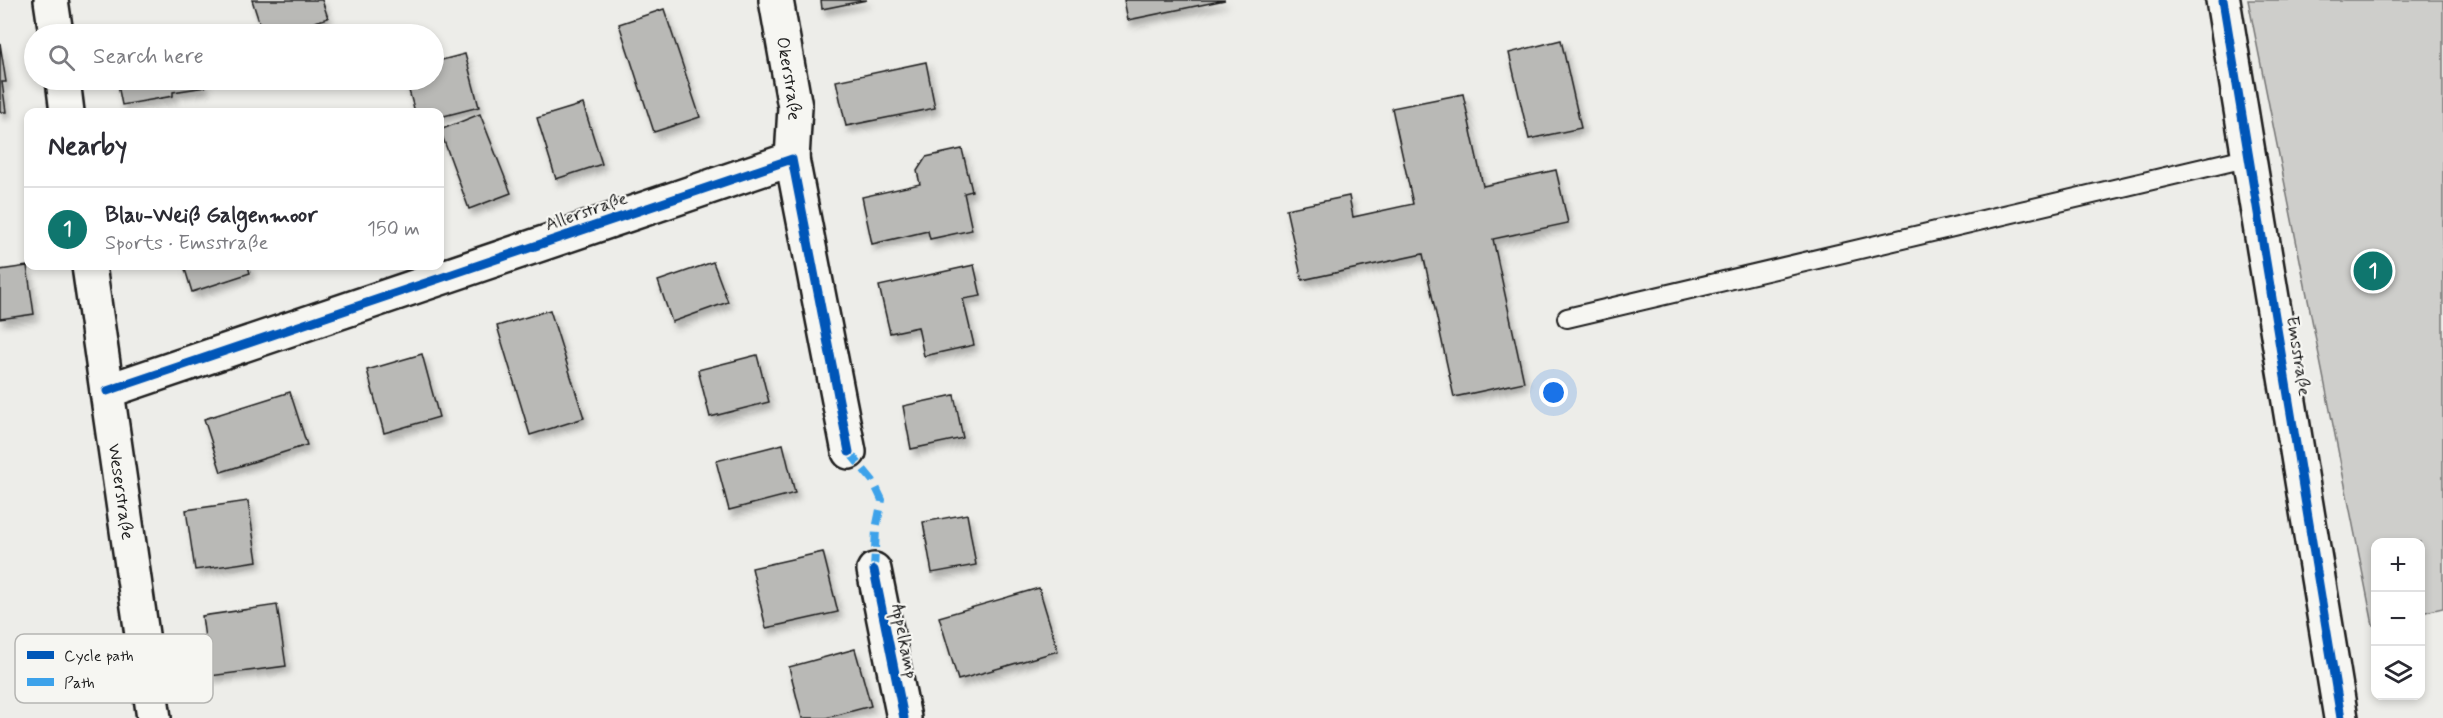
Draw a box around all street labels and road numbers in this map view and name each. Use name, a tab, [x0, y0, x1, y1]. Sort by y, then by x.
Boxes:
street label: Okerstraße	[770, 35, 807, 122]
street label: Allerstraße	[542, 187, 631, 237]
street label: Emsstraße	[2280, 314, 2316, 398]
street label: Weserstraße	[102, 442, 139, 542]
street label: Appelkamp	[884, 602, 923, 681]

